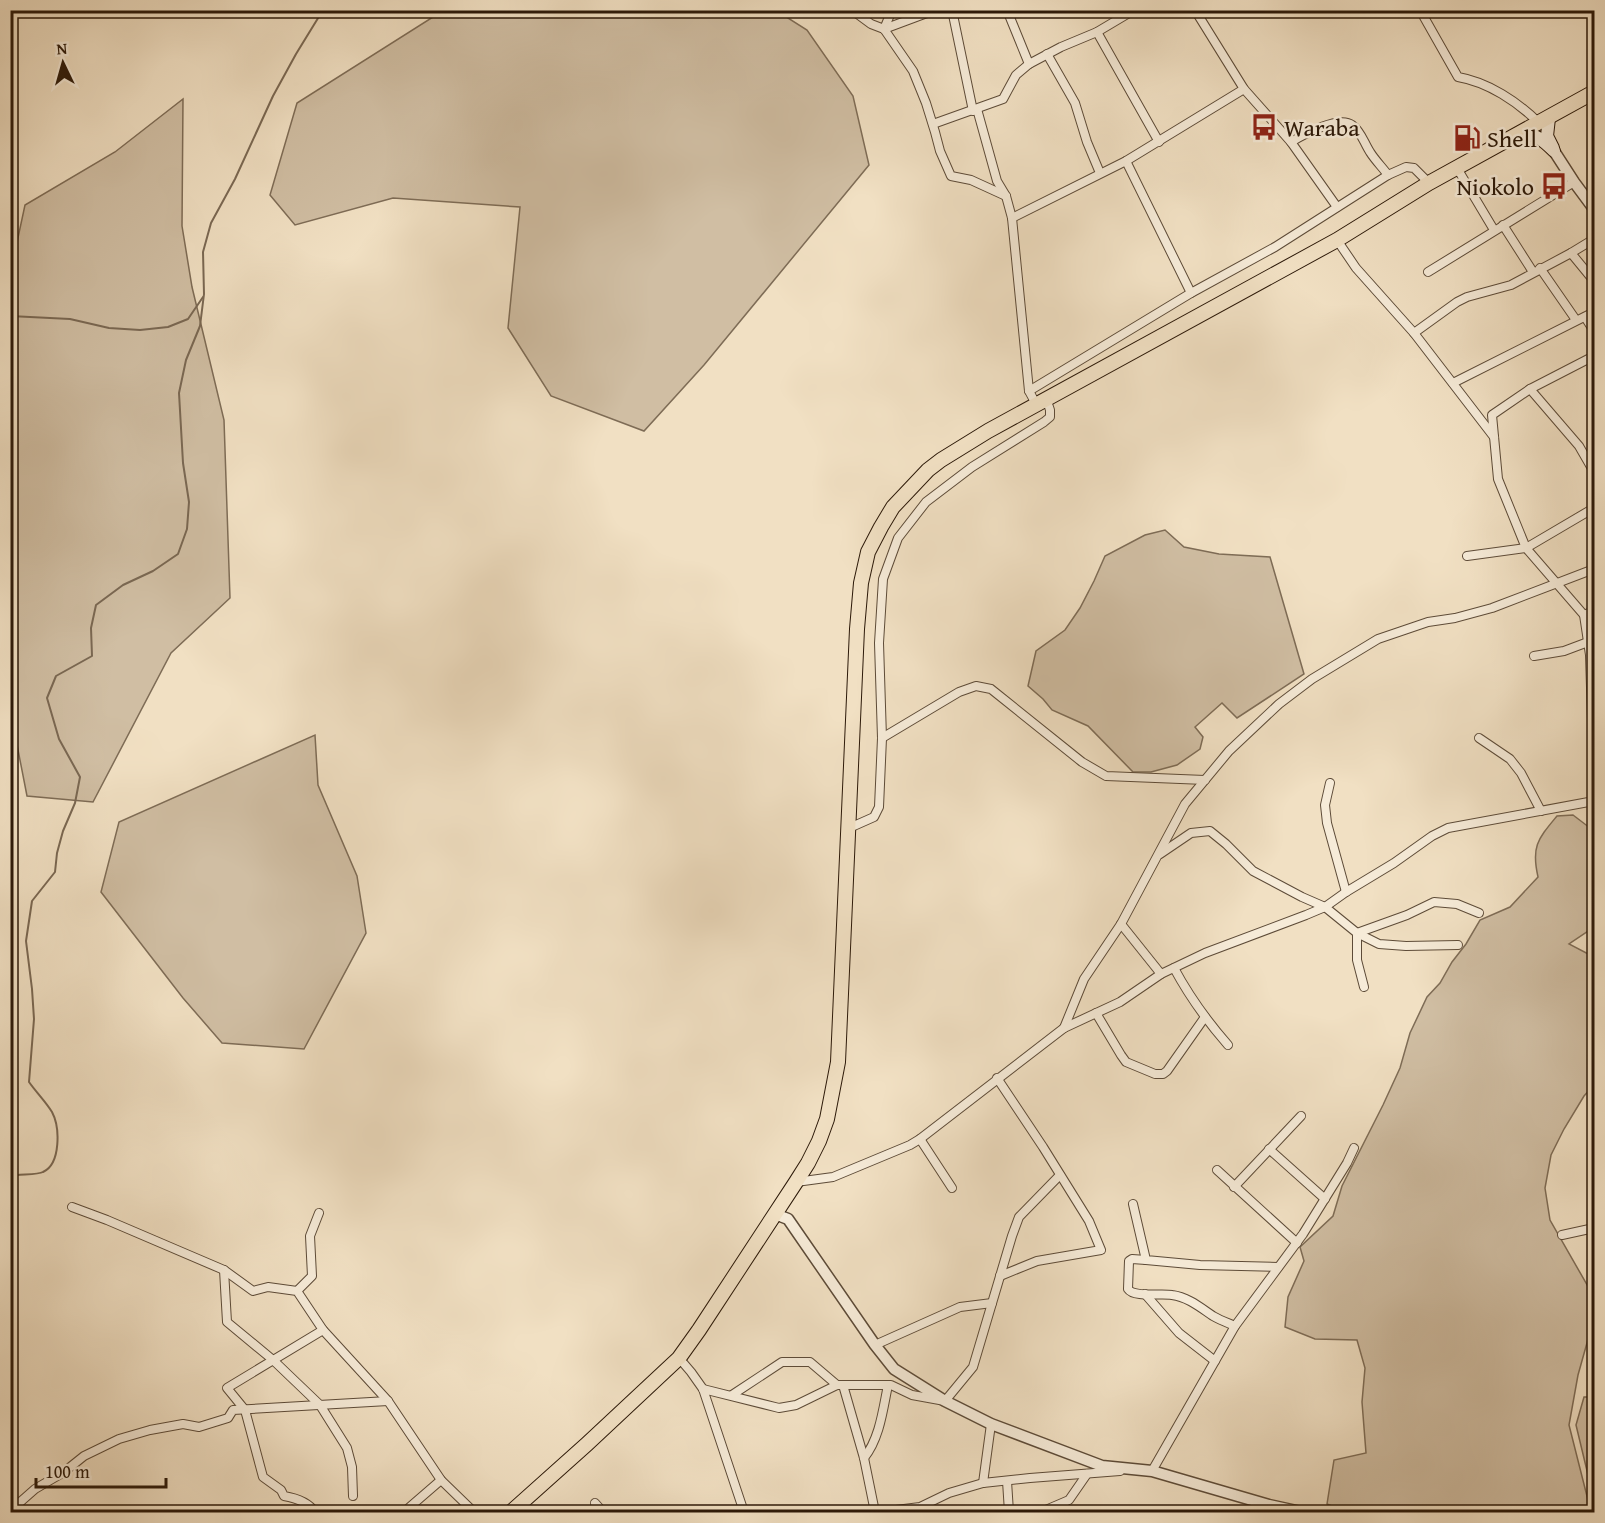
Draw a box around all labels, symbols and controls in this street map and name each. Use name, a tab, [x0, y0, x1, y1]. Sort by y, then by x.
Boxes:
north arrow	[33, 33, 93, 93]
text: N	[55, 36, 68, 60]
place label: Waraba	[1284, 110, 1360, 145]
bus stop icon: Waraba	[1249, 112, 1279, 142]
place label: Shell	[1487, 121, 1537, 156]
fuel station icon: Shell	[1452, 123, 1482, 153]
place label: Niokolo	[1456, 169, 1534, 204]
bus stop icon: Niokolo	[1539, 171, 1569, 201]
scale bar	[36, 1451, 166, 1489]
text: 100 m	[45, 1458, 90, 1485]

